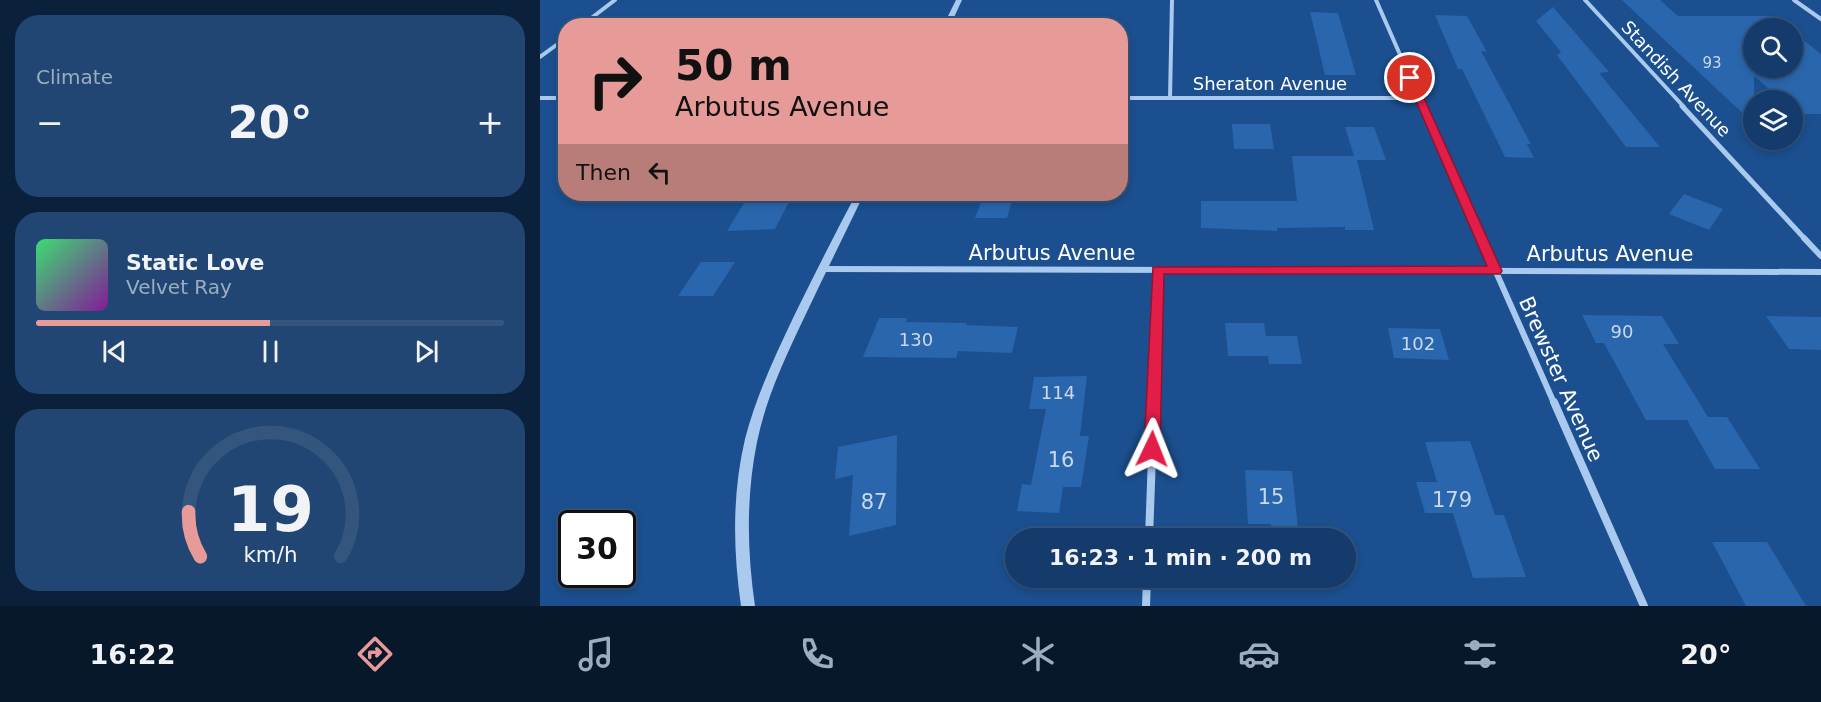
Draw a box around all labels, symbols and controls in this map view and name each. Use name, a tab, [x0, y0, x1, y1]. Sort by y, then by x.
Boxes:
street label: Standish Avenue	[1617, 16, 1735, 141]
map controls	[1743, 18, 1803, 150]
button: search	[1743, 18, 1803, 78]
text: 50 m	[675, 41, 792, 90]
icon: right	[576, 42, 654, 120]
pin	[1384, 52, 1435, 103]
house number: 93	[1702, 54, 1722, 72]
icon: arrive	[1393, 61, 1426, 94]
text: Climate	[36, 65, 113, 89]
street label: Sheraton Avenue	[1193, 73, 1347, 94]
button: layers	[1743, 90, 1803, 150]
text: Arbutus Avenue	[675, 91, 889, 122]
text: 20°	[227, 96, 313, 149]
text: −	[36, 103, 64, 142]
text: +	[476, 103, 504, 142]
icon: left	[643, 156, 676, 189]
text: Then	[576, 160, 631, 185]
street label: Arbutus Avenue	[969, 241, 1135, 265]
street label: Arbutus Avenue	[1527, 242, 1693, 266]
text: Static Love	[126, 250, 264, 275]
text: Velvet Ray	[126, 275, 232, 299]
street label: Brewster Avenue	[1514, 293, 1608, 465]
house number: 90	[1611, 321, 1633, 342]
house number: 130	[899, 329, 933, 350]
house number: 102	[1401, 333, 1435, 354]
icon: previous	[98, 335, 131, 368]
icon: pause	[254, 335, 287, 368]
icon: next	[410, 335, 443, 368]
house number: 114	[1041, 382, 1075, 403]
position arrow	[1120, 417, 1184, 481]
house number: 16	[1048, 448, 1074, 472]
text: 19	[227, 473, 313, 546]
house number: 15	[1258, 485, 1284, 509]
house number: 179	[1432, 488, 1472, 512]
house number: 87	[861, 490, 887, 514]
speed limit sign: 30	[558, 510, 636, 588]
text: km/h	[243, 542, 297, 567]
text: 16:23 · 1 min · 200 m	[1049, 545, 1312, 570]
icon: directions	[354, 633, 396, 675]
icon: music	[575, 633, 617, 675]
icon: phone	[796, 633, 838, 675]
icon: climate	[1017, 633, 1059, 675]
icon: car	[1238, 633, 1280, 675]
icon: filters	[1459, 633, 1501, 675]
text: 16:22	[89, 639, 175, 670]
text: 20°	[1680, 639, 1731, 670]

